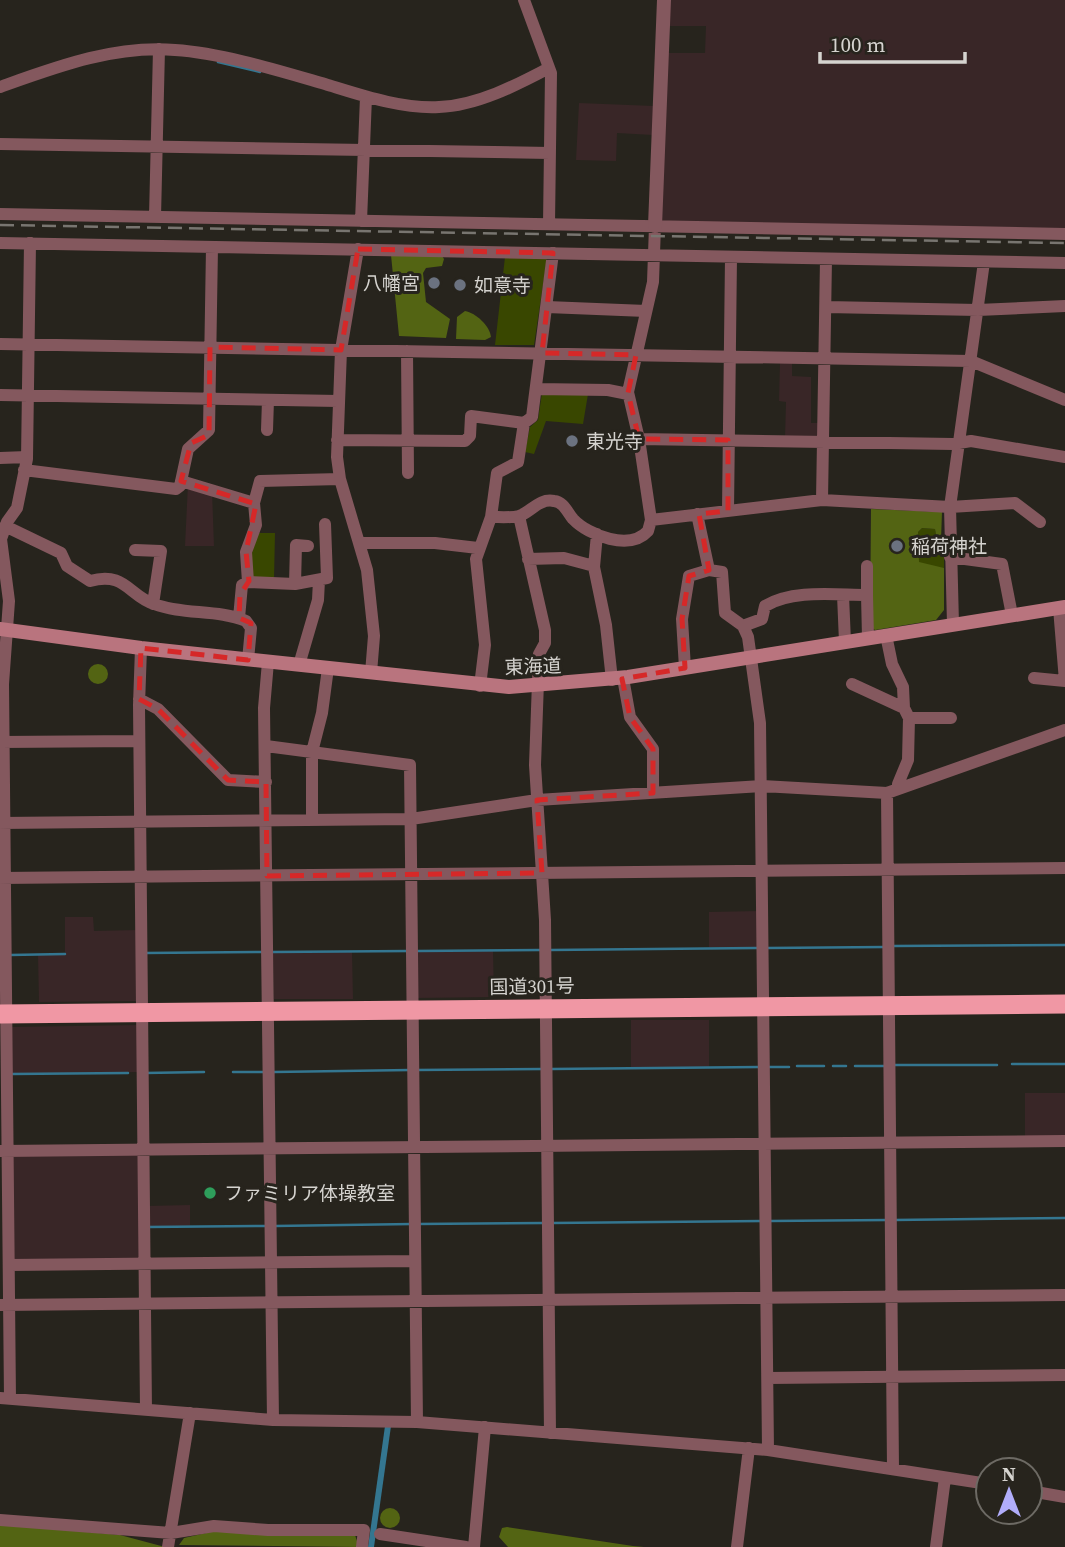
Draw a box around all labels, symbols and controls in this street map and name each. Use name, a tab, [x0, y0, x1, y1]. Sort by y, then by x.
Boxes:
scale bar	[820, 21, 965, 65]
text: 100 m	[830, 30, 885, 59]
place label: 八幡宮	[363, 270, 420, 296]
place label: 如意寺	[474, 272, 531, 298]
marker: 八幡宮	[426, 275, 442, 291]
marker: 如意寺	[452, 277, 468, 293]
place label: 東光寺	[586, 428, 643, 454]
marker: 東光寺	[564, 433, 580, 449]
place label: 稲荷神社	[911, 533, 987, 559]
marker: 稲荷神社	[889, 538, 905, 554]
street label: 東海道	[504, 652, 562, 680]
street label: 国道301号	[489, 972, 575, 1000]
place label: ファミリア体操教室	[224, 1180, 395, 1206]
marker: ファミリア体操教室	[202, 1185, 218, 1201]
north arrow	[974, 1456, 1044, 1526]
text: N	[1002, 1461, 1016, 1487]

